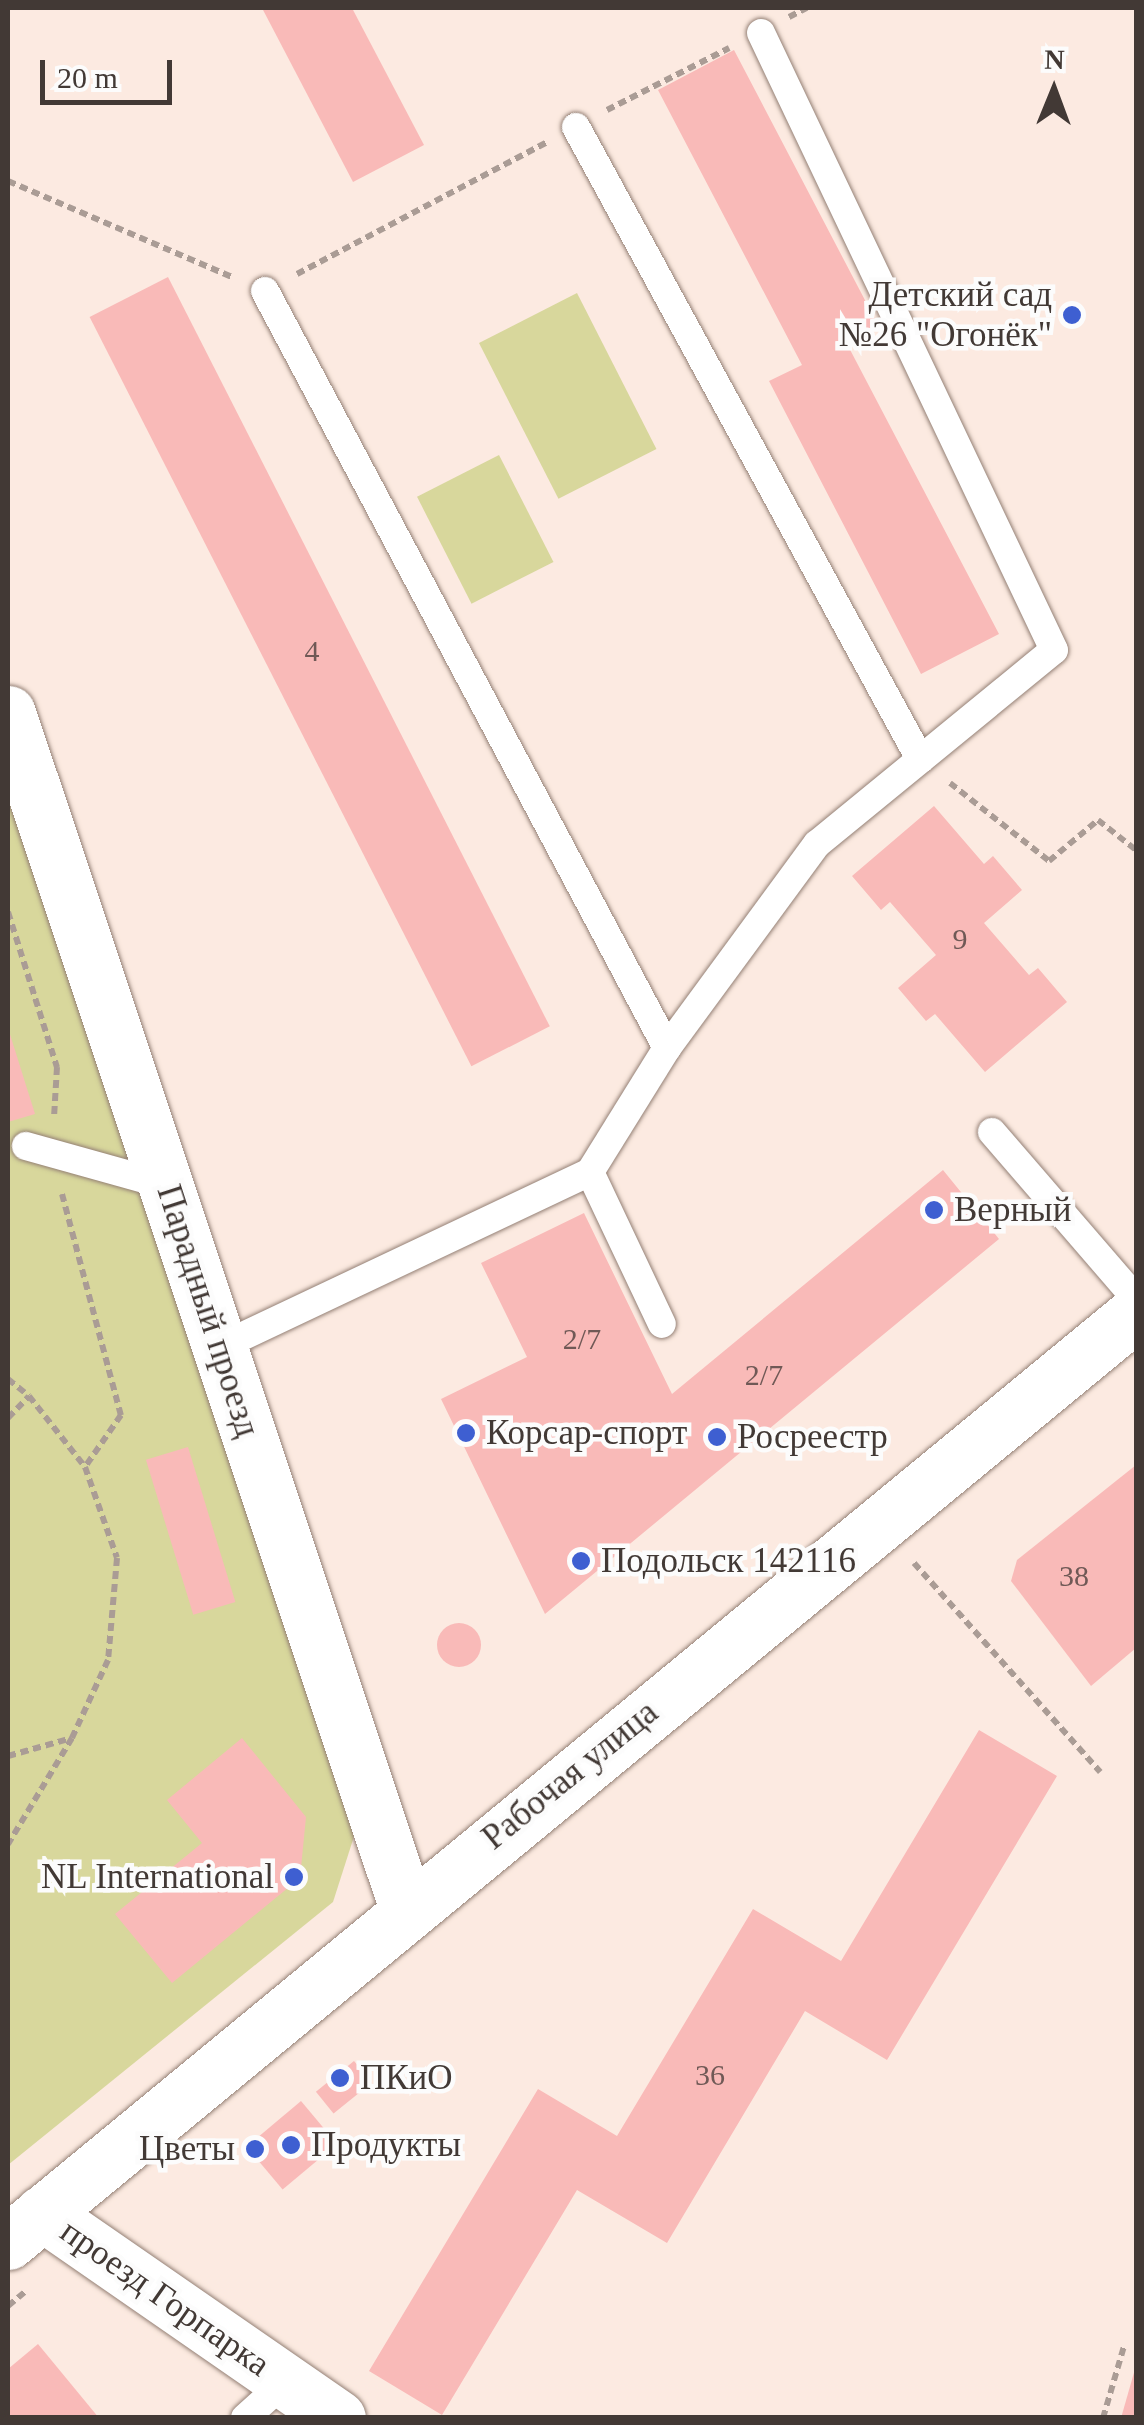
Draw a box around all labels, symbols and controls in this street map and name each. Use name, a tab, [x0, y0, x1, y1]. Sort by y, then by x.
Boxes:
scale bar	[45, 40, 178, 102]
north arrow	[1004, 40, 1104, 140]
text: N	[1044, 44, 1065, 75]
text: 20 m	[57, 61, 118, 94]
place label: Детский сад №26 "Огонёк"	[839, 274, 1052, 356]
marker: Детский сад №26 "Огонёк"	[1061, 304, 1083, 326]
house number: 4	[304, 633, 320, 669]
house number: 9	[952, 921, 968, 957]
street label: Парадный проезд	[147, 1180, 269, 1442]
place label: Верный	[954, 1189, 1071, 1231]
marker: Верный	[923, 1199, 945, 1221]
house number: 2/7	[563, 1321, 601, 1357]
house number: 2/7	[745, 1357, 783, 1393]
place label: Корсар-спорт	[486, 1412, 687, 1454]
place label: Росреестр	[737, 1416, 888, 1458]
marker: Корсар-спорт	[455, 1422, 477, 1444]
marker: Росреестр	[706, 1426, 728, 1448]
place label: Подольск 142116	[601, 1540, 856, 1582]
marker: Подольск 142116	[570, 1550, 592, 1572]
house number: 38	[1059, 1558, 1089, 1594]
street label: Рабочая улица	[474, 1691, 666, 1859]
place label: NL International	[40, 1856, 274, 1898]
marker: NL International	[283, 1866, 305, 1888]
place label: ПКиО	[360, 2057, 453, 2099]
house number: 36	[695, 2057, 725, 2093]
marker: ПКиО	[329, 2067, 351, 2089]
place label: Продукты	[311, 2124, 461, 2166]
place label: Цветы	[139, 2128, 235, 2170]
marker: Продукты	[280, 2134, 302, 2156]
marker: Цветы	[244, 2138, 266, 2160]
street label: проезд Горпарка	[52, 2210, 278, 2386]

